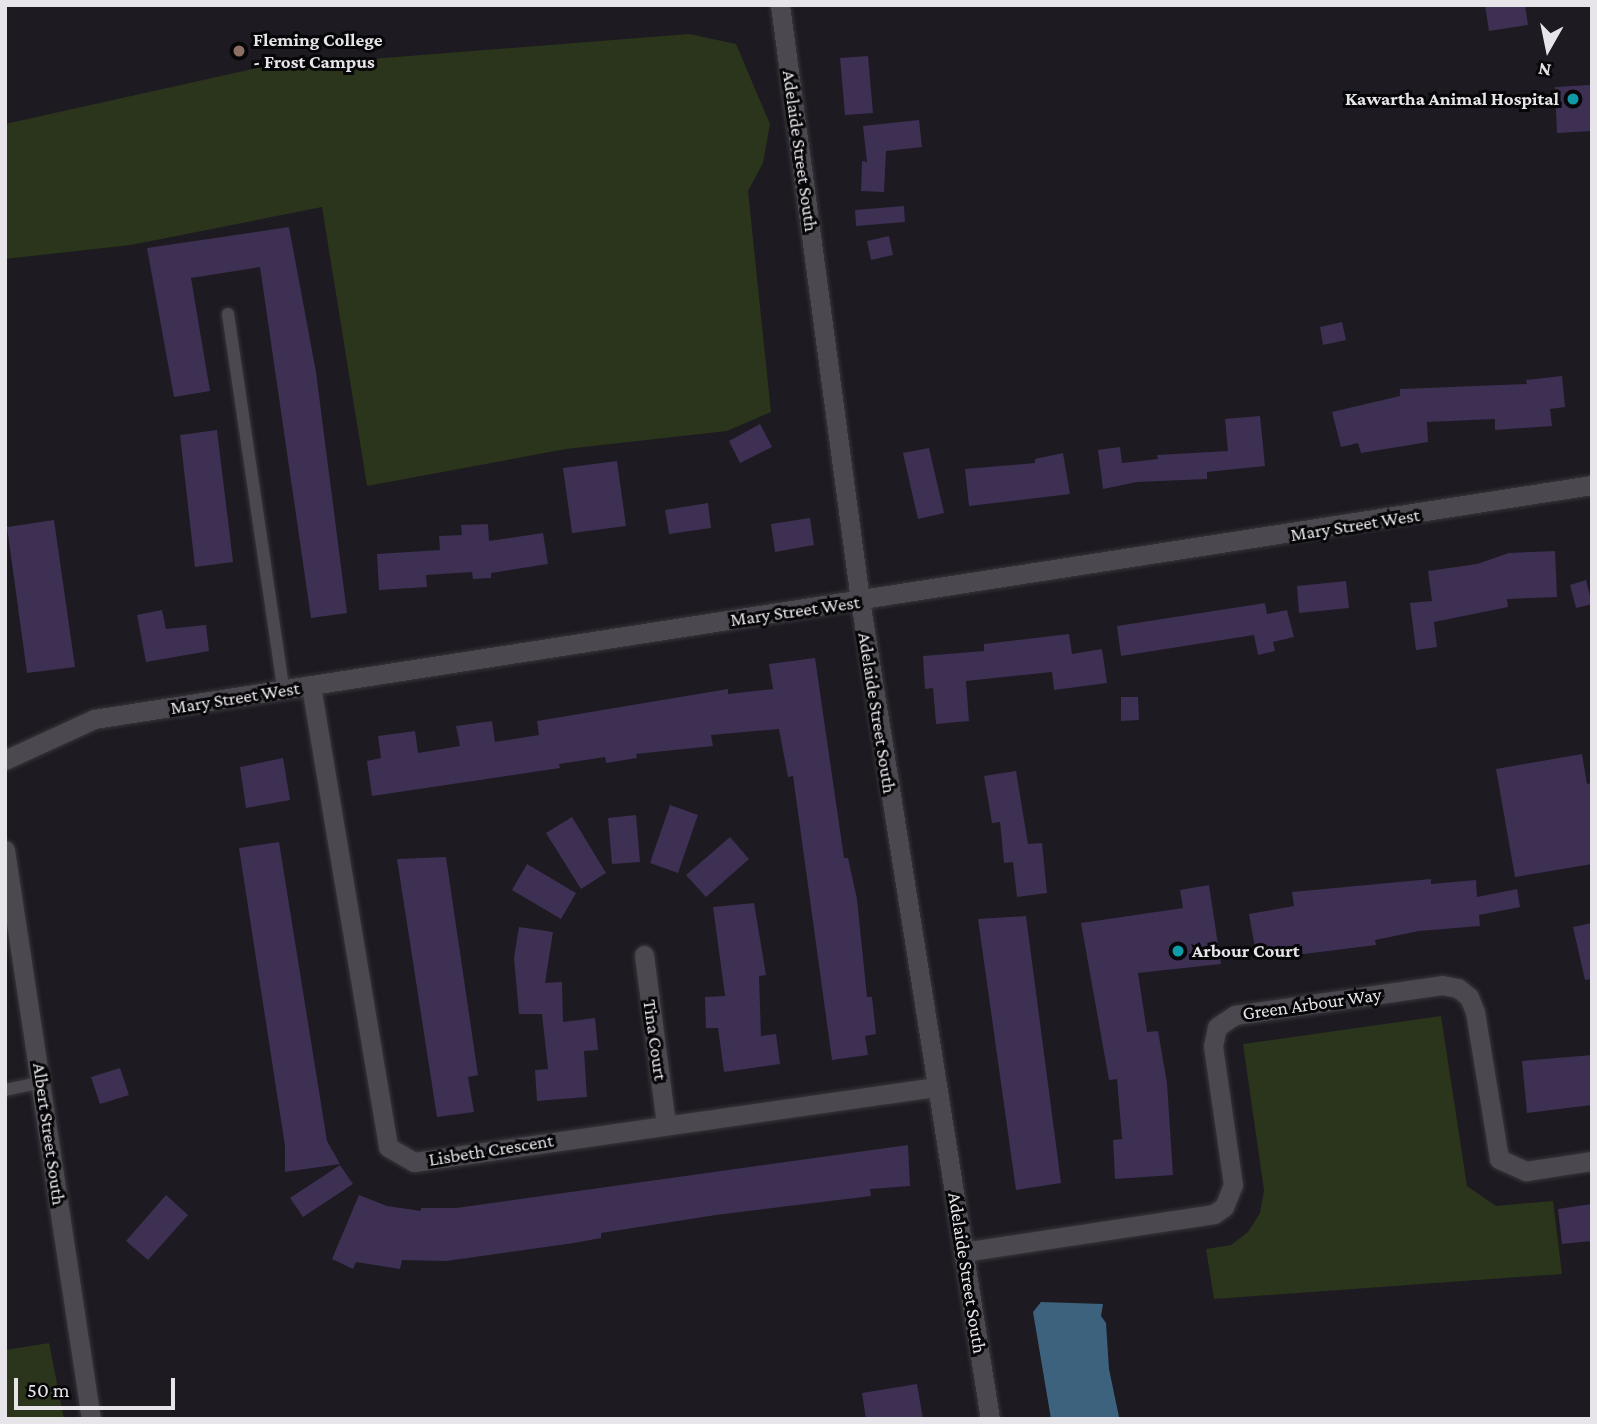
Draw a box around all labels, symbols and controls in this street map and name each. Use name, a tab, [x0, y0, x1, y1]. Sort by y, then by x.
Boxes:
north arrow	[1513, 14, 1583, 84]
place label: Fleming College - Frost Campus	[253, 29, 383, 73]
marker: Fleming College - Frost Campus	[231, 43, 247, 59]
text: N	[1537, 59, 1553, 82]
street label: Adelaide Street South	[777, 69, 823, 233]
place label: Kawartha Animal Hospital	[1345, 88, 1559, 110]
marker: Kawartha Animal Hospital	[1565, 91, 1581, 107]
street label: Mary Street West	[1289, 504, 1421, 546]
street label: Mary Street West	[729, 591, 861, 631]
street label: Adelaide Street South	[853, 631, 901, 795]
street label: Mary Street West	[169, 677, 301, 719]
place label: Arbour Court	[1192, 940, 1300, 962]
marker: Arbour Court	[1170, 943, 1186, 959]
street label: Green Arbour Way	[1241, 983, 1383, 1025]
street label: Tina Court	[638, 998, 672, 1082]
street label: Albert Street South	[28, 1061, 70, 1207]
street label: Lisbeth Crescent	[427, 1129, 555, 1171]
street label: Adelaide Street South	[943, 1191, 991, 1355]
scale bar	[18, 1364, 178, 1408]
text: 50 m	[27, 1378, 70, 1402]

